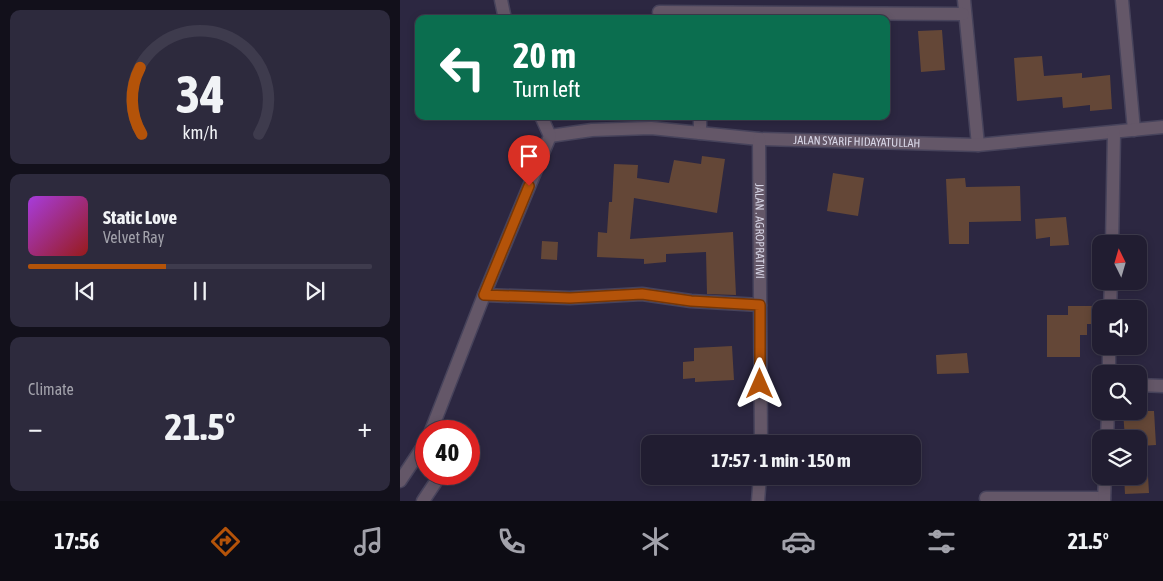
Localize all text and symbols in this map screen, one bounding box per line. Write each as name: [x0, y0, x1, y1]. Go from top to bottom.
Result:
icon: left: [430, 35, 495, 100]
text: 20 m: [513, 35, 576, 75]
text: 34: [176, 64, 224, 124]
text: Turn left: [513, 76, 580, 102]
text: km/h: [182, 122, 218, 143]
street label: JALAN SYARIF HIDAYATULLAH: [793, 133, 921, 150]
pin: [508, 135, 550, 186]
icon: arrive: [515, 142, 543, 170]
street label: JALAN . AGROPRATIWI: [752, 183, 767, 279]
text: Static Love: [103, 206, 177, 228]
text: Velvet Ray: [103, 228, 164, 246]
north arrow: [1092, 235, 1148, 290]
map controls: [1092, 235, 1147, 485]
icon: previous: [71, 277, 99, 305]
icon: pause: [186, 277, 214, 305]
icon: next: [301, 277, 329, 305]
button: sound: [1092, 300, 1147, 355]
position arrow: [733, 357, 785, 409]
button: search: [1092, 365, 1147, 420]
text: Climate: [28, 380, 74, 398]
text: 21.5°: [165, 405, 235, 448]
text: −: [28, 411, 43, 443]
text: +: [357, 411, 372, 443]
speed limit sign: 40: [415, 420, 480, 485]
button: layers: [1092, 430, 1147, 485]
text: 17:57 · 1 min · 150 m: [711, 449, 851, 471]
icon: directions: [208, 524, 243, 559]
icon: music: [351, 524, 386, 559]
icon: phone: [494, 524, 529, 559]
icon: climate: [638, 524, 673, 559]
icon: car: [781, 524, 816, 559]
icon: filters: [924, 524, 959, 559]
text: 17:56: [54, 528, 99, 554]
text: 21.5°: [1068, 528, 1109, 554]

